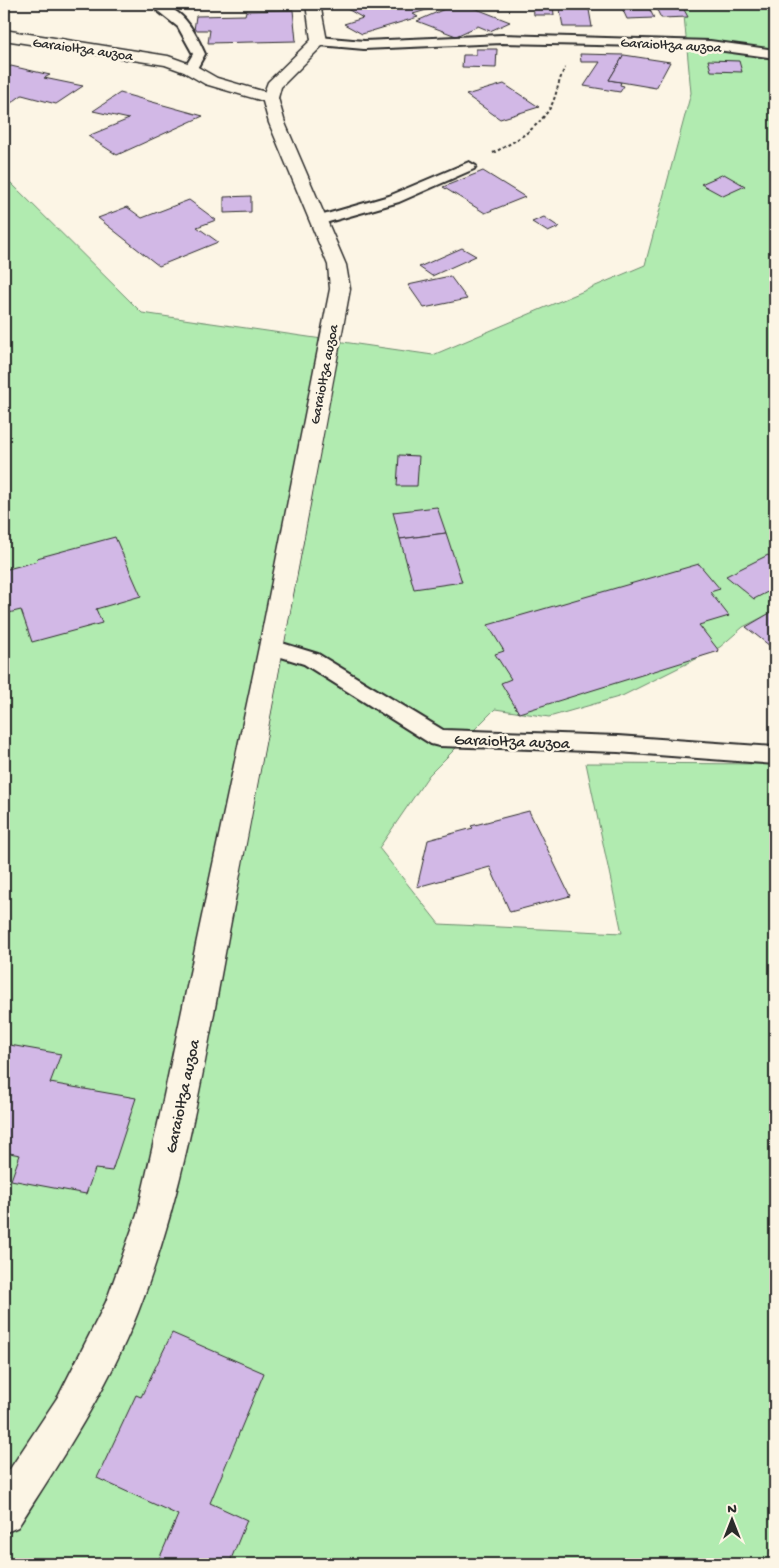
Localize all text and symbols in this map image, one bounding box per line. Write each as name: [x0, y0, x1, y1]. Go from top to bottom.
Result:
street label: Garaioltza auzoa: [31, 35, 135, 66]
street label: Garaioltza auzoa: [620, 35, 723, 58]
street label: Garaioltza auzoa: [307, 322, 344, 426]
street label: Garaioltza auzoa: [454, 732, 571, 755]
street label: Garaioltza auzoa: [163, 1037, 206, 1155]
north arrow: [706, 1496, 756, 1546]
text: N: [727, 1501, 737, 1518]

